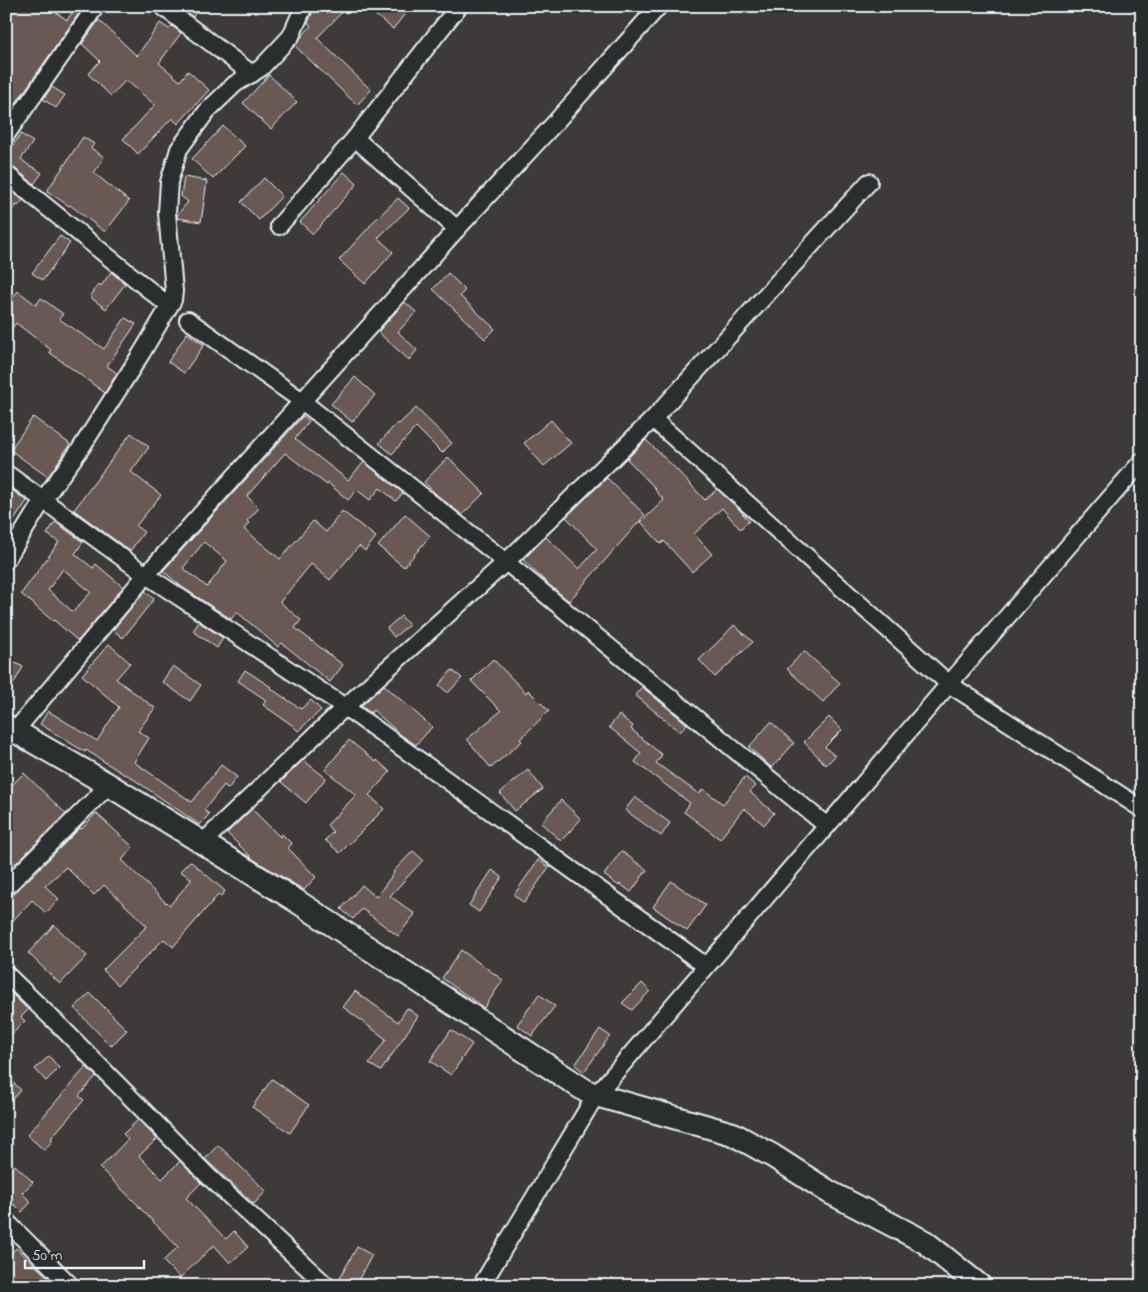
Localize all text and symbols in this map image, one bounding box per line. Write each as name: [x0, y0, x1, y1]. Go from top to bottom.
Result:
scale bar: [25, 1237, 144, 1269]
text: 50 m: [32, 1245, 63, 1267]

